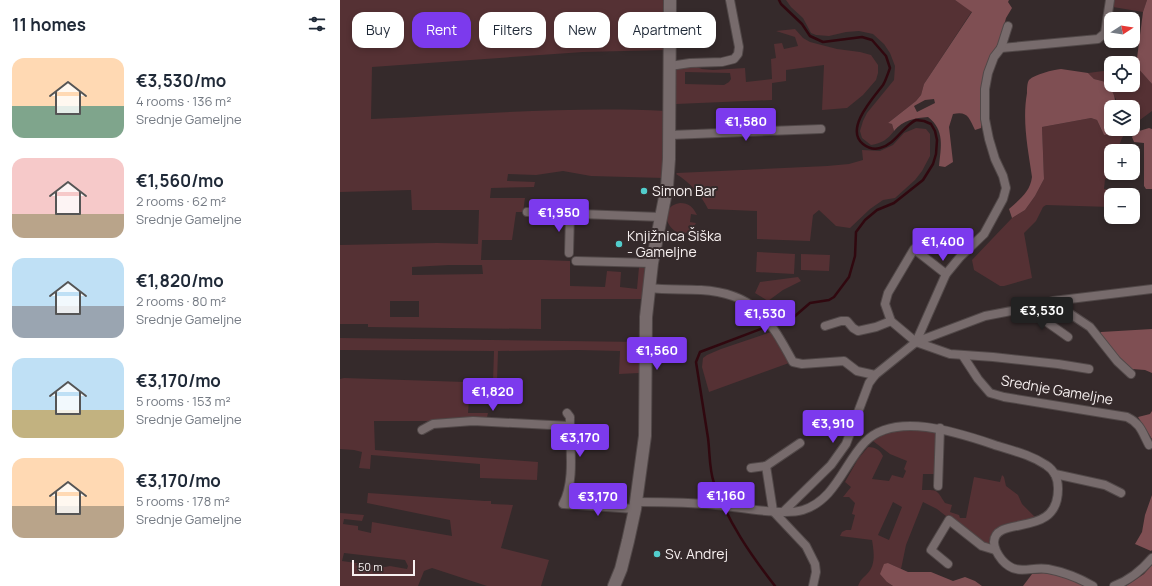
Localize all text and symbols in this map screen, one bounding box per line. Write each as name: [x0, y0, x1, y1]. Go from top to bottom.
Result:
chip: Buy: [352, 12, 404, 48]
chip: Rent: [412, 12, 471, 48]
chip: Filters: [479, 12, 546, 48]
chip: New: [554, 12, 610, 48]
chip: Apartment: [618, 12, 716, 48]
north arrow: [1104, 12, 1140, 48]
map controls: [1104, 12, 1140, 224]
text: 11 homes: [12, 13, 86, 36]
icon: filters: [306, 13, 328, 35]
button: locate: [1104, 56, 1140, 92]
text: €3,530/mo: [136, 69, 226, 92]
icon: home: [44, 74, 92, 122]
text: 4 rooms · 136 m²: [136, 92, 231, 110]
button: layers: [1104, 100, 1140, 136]
pin: €1,580: [713, 108, 779, 142]
text: Srednje Gameljne: [136, 110, 242, 128]
text: €1,580: [725, 112, 767, 130]
button: +: [1104, 144, 1140, 180]
text: €1,560/mo: [136, 169, 224, 192]
icon: home: [44, 174, 92, 222]
place label: Simon Bar: [652, 181, 717, 200]
marker: Simon Bar: [639, 186, 649, 196]
button: −: [1104, 188, 1140, 224]
text: 2 rooms · 62 m²: [136, 192, 226, 210]
pin: €1,950: [526, 199, 592, 233]
text: €1,950: [538, 203, 580, 221]
text: Srednje Gameljne: [136, 210, 242, 228]
place label: Knjižnica Šiška - Gameljne: [627, 226, 722, 261]
pin: €1,400: [910, 228, 976, 262]
text: €1,400: [921, 232, 965, 250]
marker: Knjižnica Šiška - Gameljne: [614, 239, 624, 249]
text: €1,820/mo: [136, 269, 224, 292]
icon: home: [44, 274, 92, 322]
text: 2 rooms · 80 m²: [136, 292, 226, 310]
pin: €3,530: [1009, 297, 1075, 331]
pin: €1,530: [732, 300, 798, 334]
text: €3,530: [1020, 301, 1064, 319]
text: €1,530: [744, 304, 786, 322]
text: Srednje Gameljne: [136, 310, 242, 328]
pin: €1,560: [624, 337, 690, 371]
text: €1,560: [636, 341, 678, 359]
text: €3,170/mo: [136, 369, 221, 392]
street label: Srednje Gameljne: [999, 370, 1115, 409]
icon: home: [44, 374, 92, 422]
pin: €1,820: [460, 378, 526, 412]
text: €1,820: [472, 382, 514, 400]
text: 5 rooms · 153 m²: [136, 392, 231, 410]
text: Srednje Gameljne: [136, 410, 242, 428]
pin: €3,910: [800, 410, 866, 444]
text: €3,910: [812, 414, 854, 432]
pin: €3,170: [547, 424, 613, 458]
text: €3,170: [560, 428, 600, 446]
text: €3,170/mo: [136, 469, 221, 492]
icon: home: [44, 474, 92, 522]
pin: €1,160: [693, 482, 759, 516]
pin: €3,170: [565, 483, 631, 517]
text: €1,160: [707, 486, 745, 504]
text: €3,170: [578, 487, 618, 505]
text: 5 rooms · 178 m²: [136, 492, 230, 510]
text: Srednje Gameljne: [136, 510, 242, 528]
place label: Sv. Andrej: [665, 544, 728, 563]
marker: Sv. Andrej: [652, 549, 662, 559]
scale bar: [352, 558, 415, 577]
text: 50 m: [358, 559, 383, 574]

